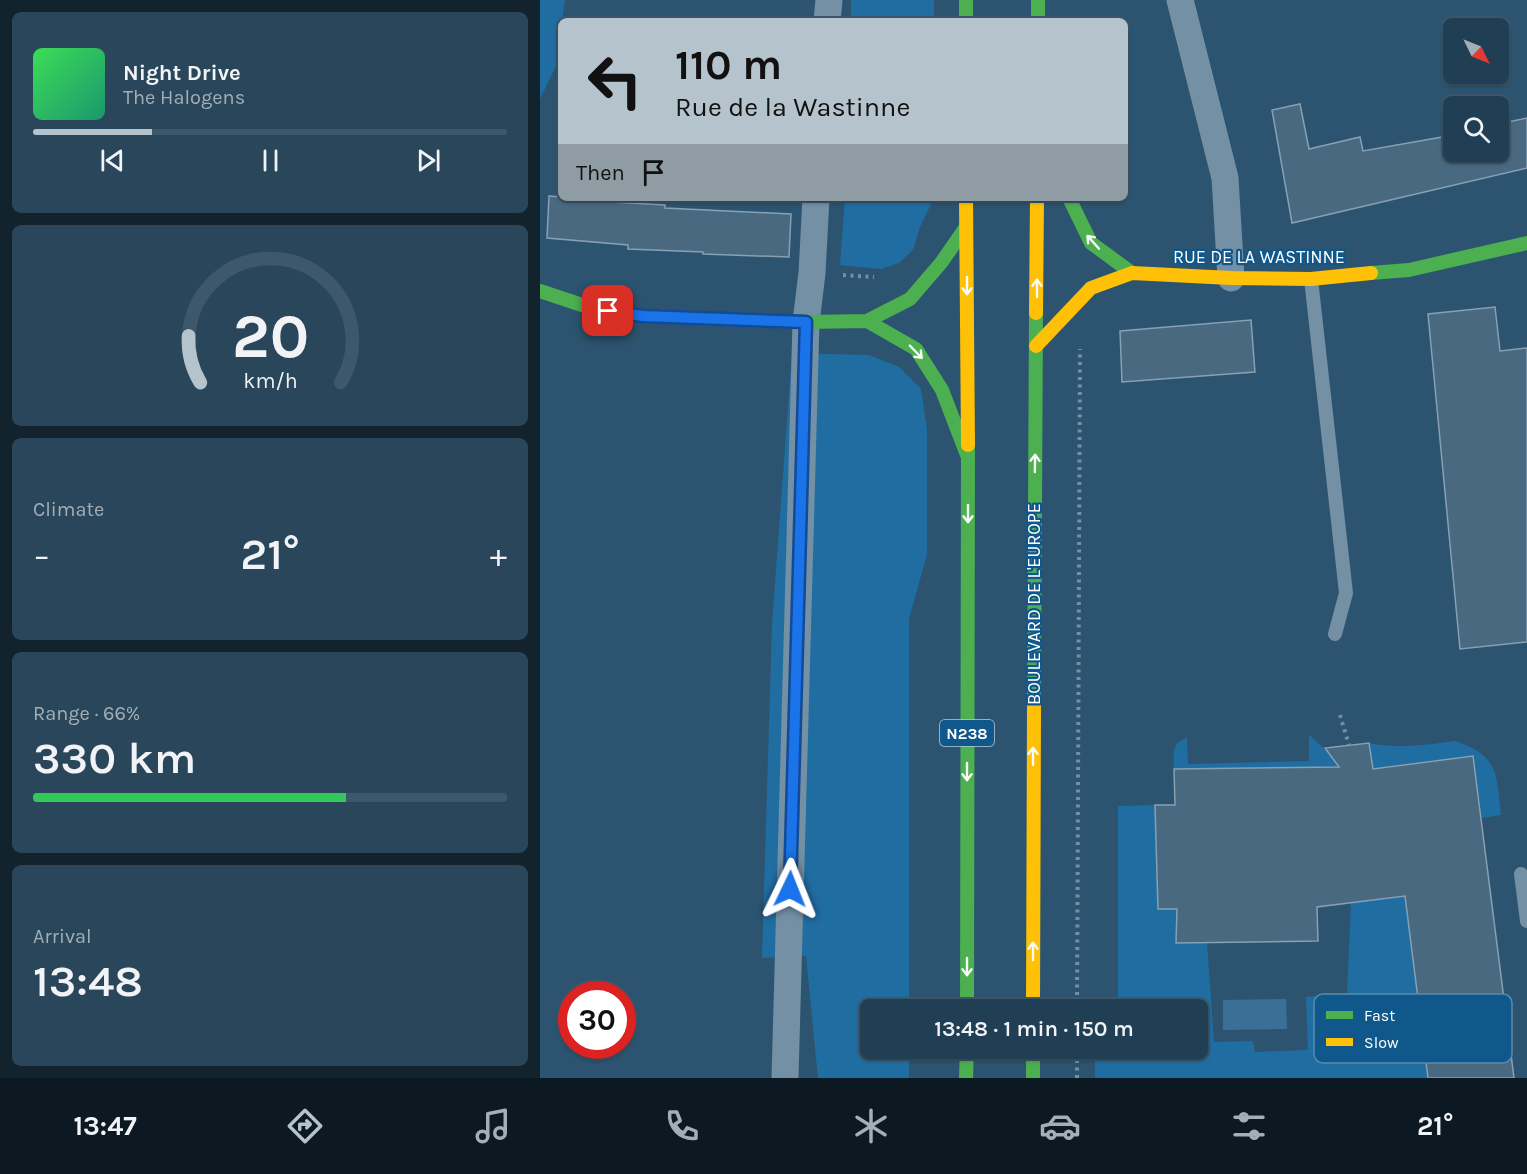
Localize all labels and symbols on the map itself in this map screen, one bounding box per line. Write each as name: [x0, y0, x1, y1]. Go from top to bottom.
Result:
north arrow: [1443, 18, 1509, 84]
one-way arrow: [1086, 235, 1100, 251]
street label: RUE DE LA WASTINNE: [1173, 246, 1345, 268]
one-way arrow: [961, 275, 973, 295]
one-way arrow: [1031, 278, 1043, 298]
pin: [582, 285, 633, 336]
one-way arrow: [908, 345, 923, 359]
one-way arrow: [1029, 453, 1040, 473]
street label: BOULEVARD DE L'EUROPE: [1023, 503, 1045, 705]
one-way arrow: [962, 504, 974, 524]
road number: N238: [940, 720, 994, 746]
one-way arrow: [1027, 747, 1039, 767]
one-way arrow: [961, 762, 973, 782]
position arrow: [758, 857, 822, 921]
one-way arrow: [1027, 942, 1039, 962]
one-way arrow: [961, 957, 973, 977]
speed limit sign: 30: [558, 981, 636, 1059]
legend: [1314, 994, 1512, 1063]
text: Fast: [1364, 1006, 1395, 1025]
text: Slow: [1364, 1033, 1399, 1052]

